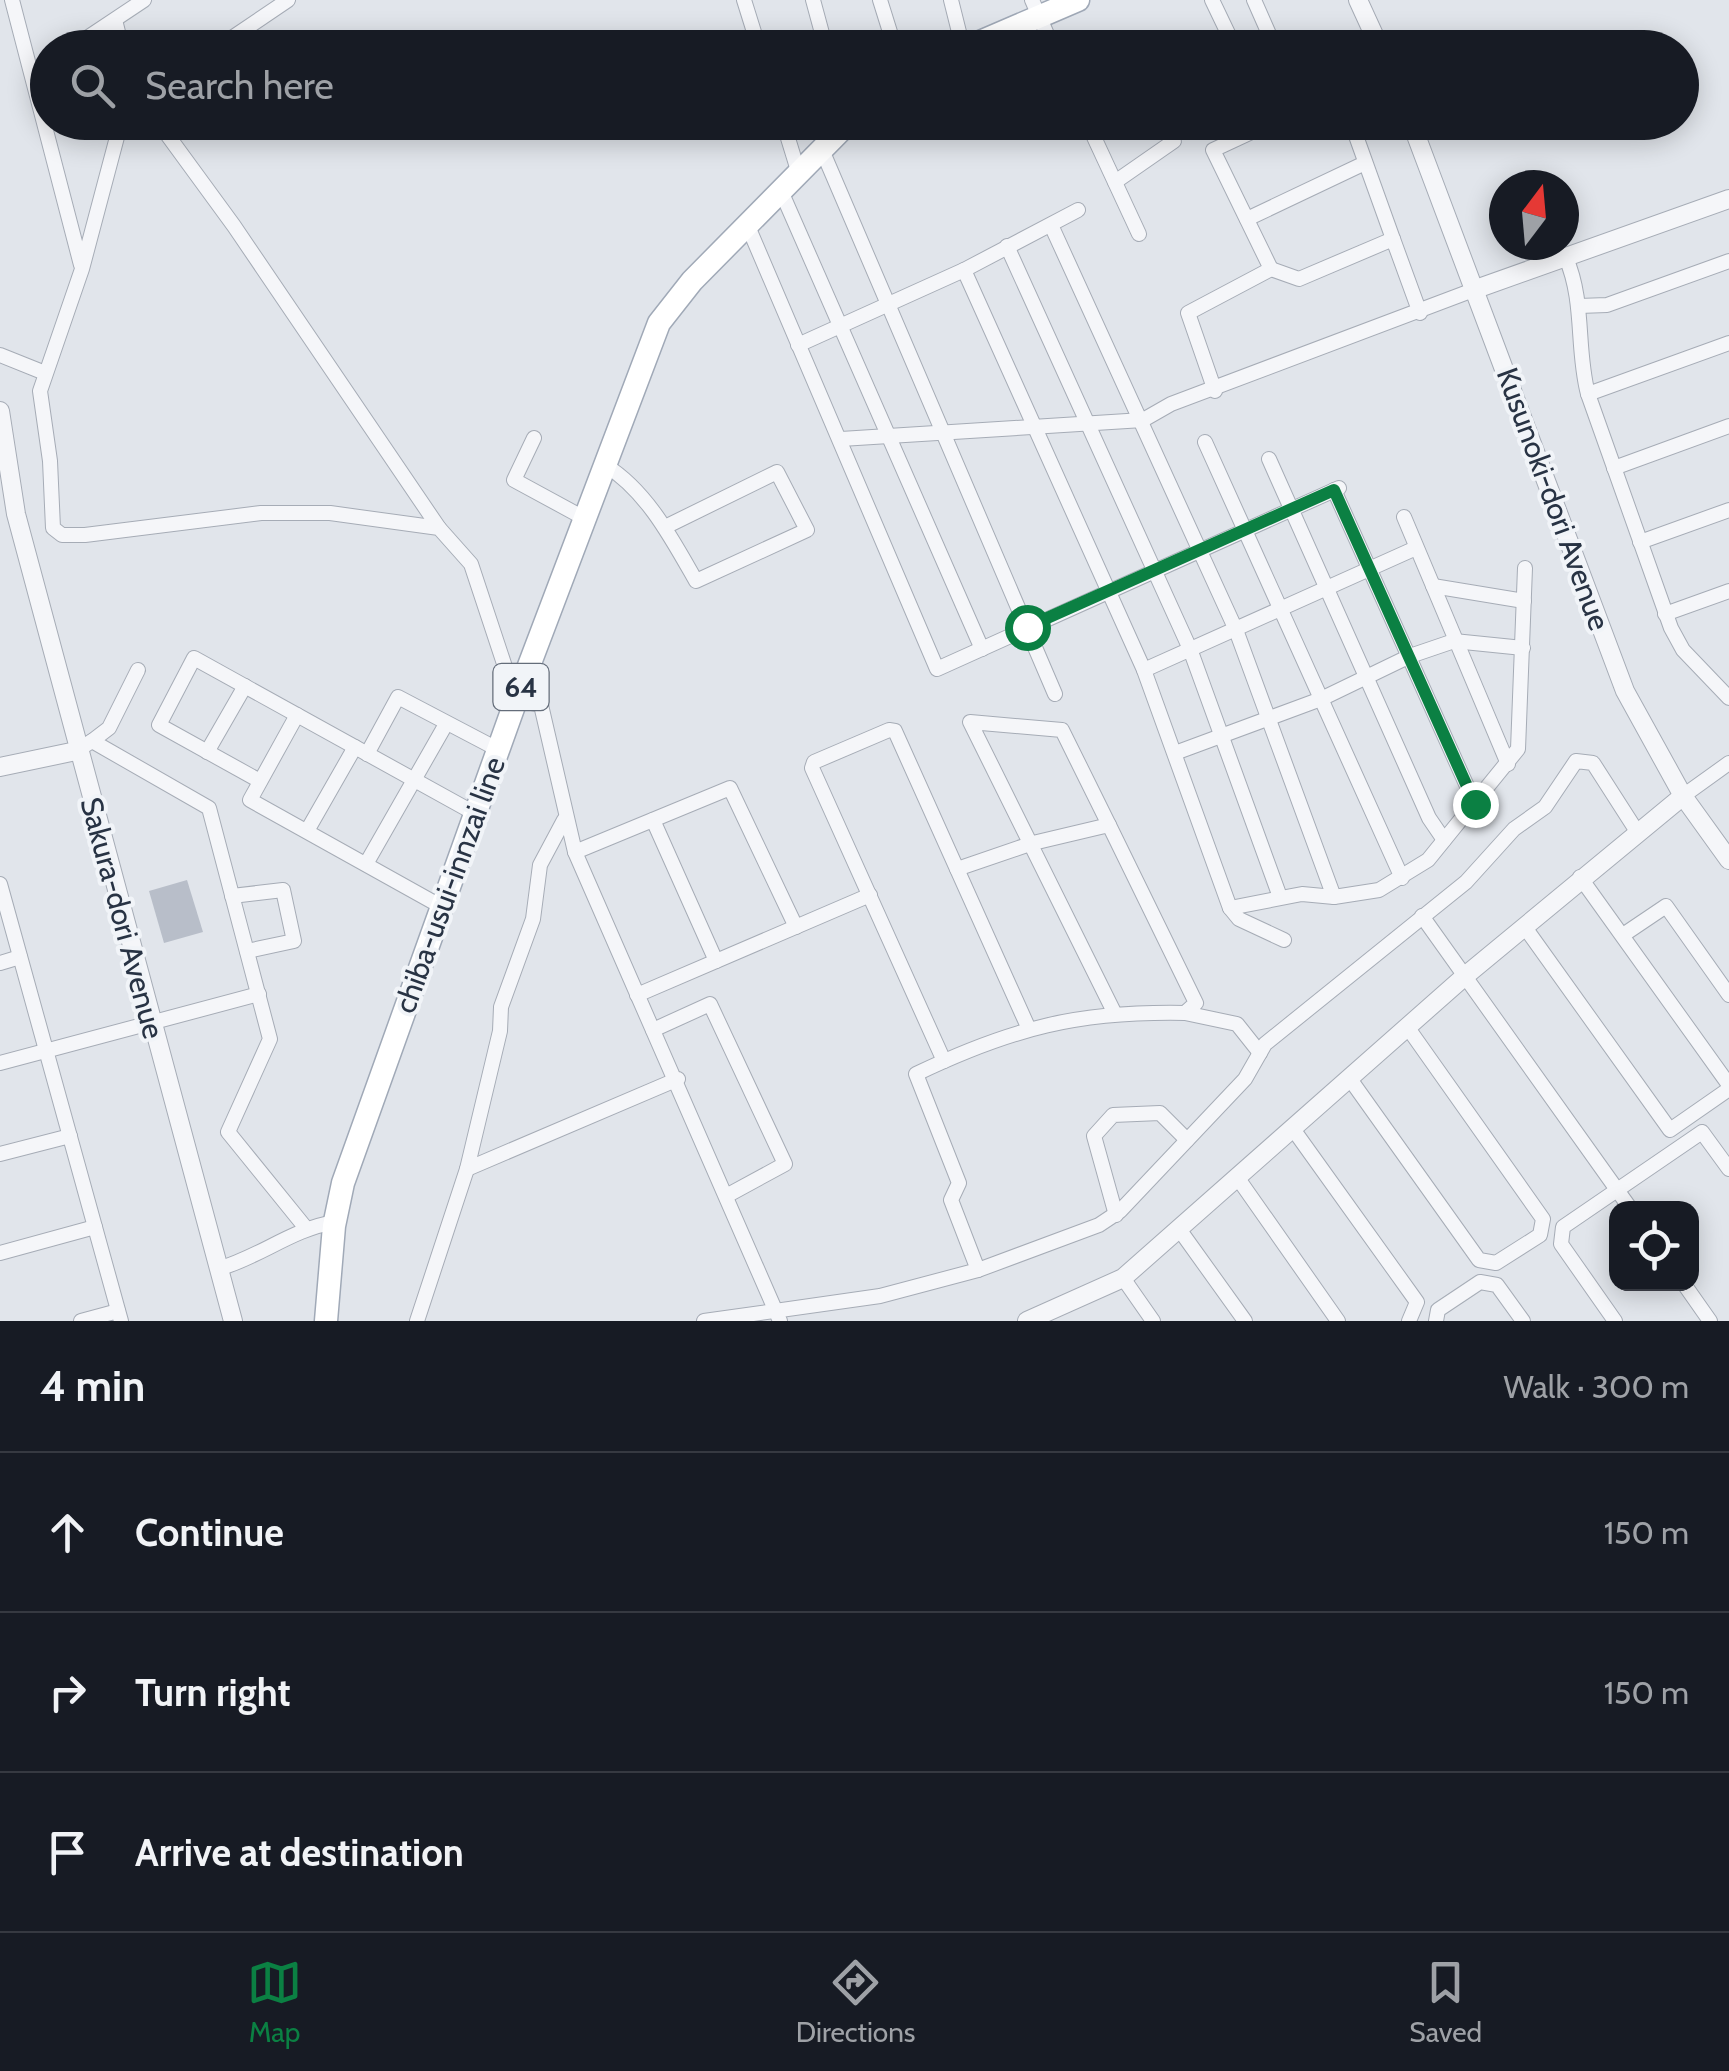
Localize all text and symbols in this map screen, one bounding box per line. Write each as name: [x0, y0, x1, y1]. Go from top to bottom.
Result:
search box: [30, 30, 1699, 140]
icon: search: [65, 58, 120, 113]
text: Search here: [145, 62, 334, 109]
north arrow: [1489, 170, 1579, 260]
street label: Kusunoki-dori Avenue: [1489, 362, 1618, 635]
route start: [1005, 605, 1051, 651]
road number: 64: [494, 664, 548, 710]
street label: chiba-usui-innzai line: [386, 752, 513, 1018]
route end: [1453, 782, 1499, 828]
street label: Sakura-dori Avenue: [72, 793, 172, 1043]
map controls: [1609, 1201, 1699, 1291]
button: locate: [1609, 1201, 1699, 1291]
text: 4 min: [40, 1360, 145, 1412]
text: Walk · 300 m: [1503, 1367, 1689, 1406]
icon: ahead: [40, 1505, 95, 1560]
text: Continue: [135, 1509, 284, 1556]
text: 150 m: [1604, 1513, 1689, 1552]
icon: right: [40, 1665, 95, 1720]
text: Turn right: [135, 1669, 291, 1716]
text: 150 m: [1604, 1673, 1689, 1712]
icon: arrive: [40, 1825, 95, 1880]
text: Arrive at destination: [135, 1829, 464, 1876]
tab: Map: [247, 1955, 302, 2049]
tab: Directions: [796, 1955, 915, 2049]
tab: Saved: [1409, 1955, 1482, 2049]

